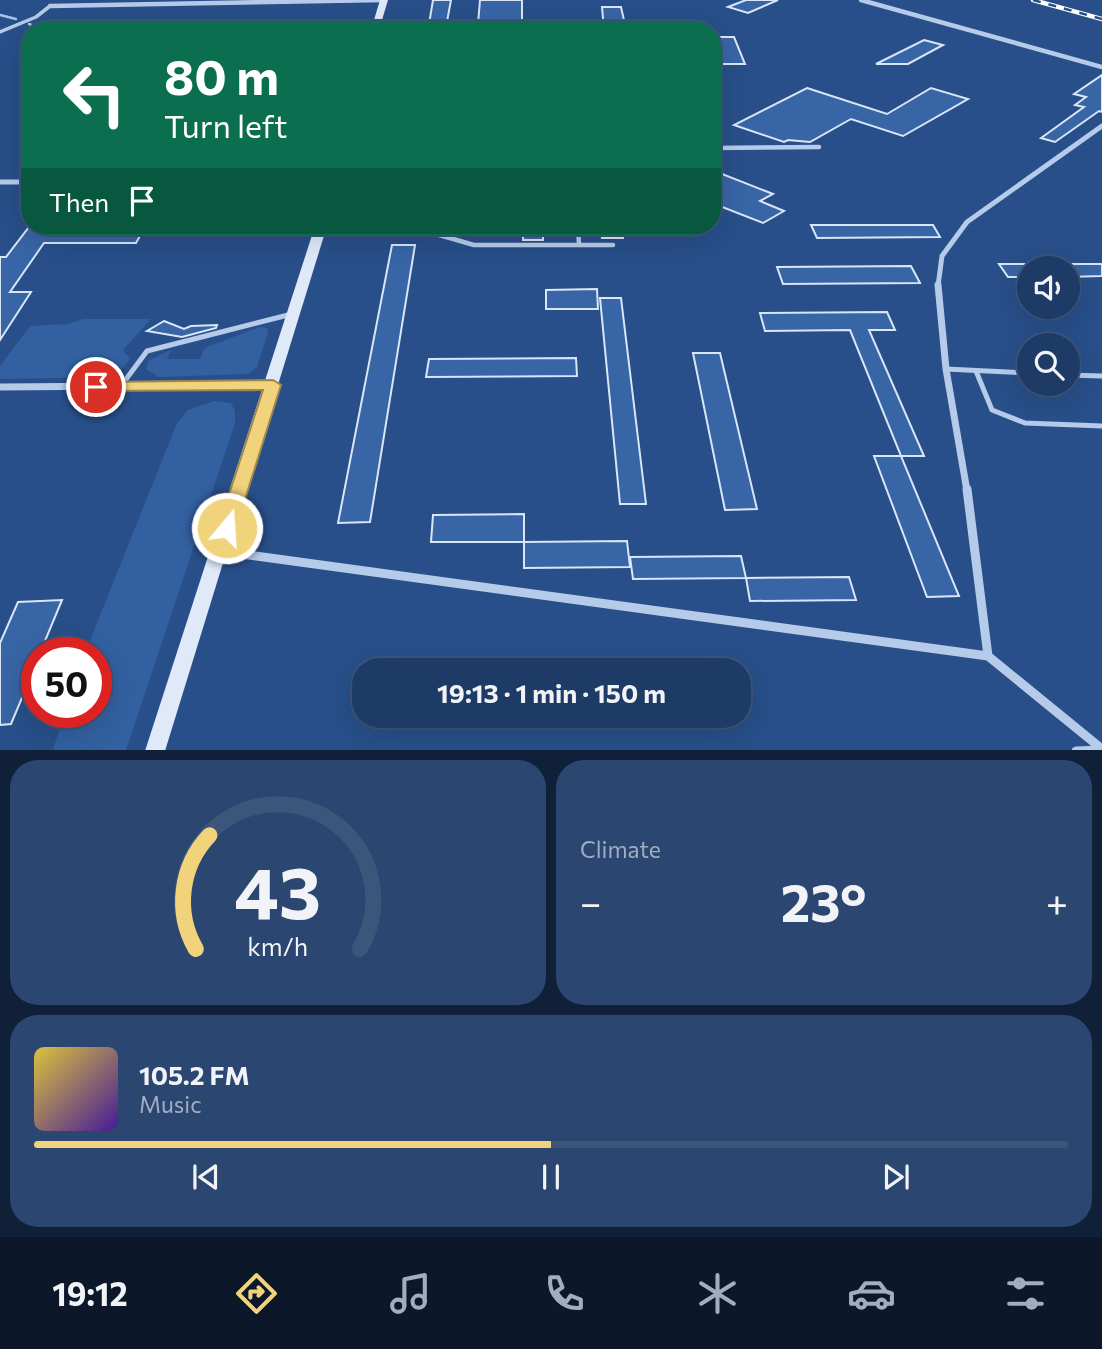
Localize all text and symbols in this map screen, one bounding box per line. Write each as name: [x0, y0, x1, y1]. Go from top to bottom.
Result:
text: 80 m: [164, 45, 279, 105]
icon: left: [49, 49, 140, 140]
text: Turn left: [164, 105, 288, 145]
icon: arrive: [123, 182, 161, 220]
text: Then: [49, 186, 109, 217]
map controls: [1017, 256, 1080, 396]
button: sound: [1017, 256, 1080, 319]
button: search: [1017, 333, 1080, 396]
pin: [66, 357, 126, 417]
icon: arrive: [77, 368, 115, 406]
position arrow: [190, 491, 264, 565]
speed limit sign: 50: [21, 637, 112, 728]
text: 19:13 · 1 min · 150 m: [437, 677, 666, 708]
text: Climate: [580, 835, 661, 863]
text: 43: [234, 845, 322, 934]
text: 23°: [781, 869, 867, 933]
text: −: [580, 878, 602, 925]
text: +: [1046, 878, 1068, 925]
text: km/h: [248, 930, 308, 960]
text: 105.2 FM: [139, 1059, 250, 1090]
text: Music: [139, 1090, 202, 1118]
icon: previous: [187, 1158, 225, 1196]
icon: pause: [532, 1158, 570, 1196]
icon: next: [877, 1158, 915, 1196]
icon: directions: [232, 1269, 281, 1318]
icon: music: [386, 1269, 435, 1318]
icon: phone: [540, 1269, 589, 1318]
icon: climate: [693, 1269, 742, 1318]
icon: car: [847, 1269, 896, 1318]
icon: filters: [1001, 1269, 1050, 1318]
text: 19:12: [52, 1273, 128, 1313]

